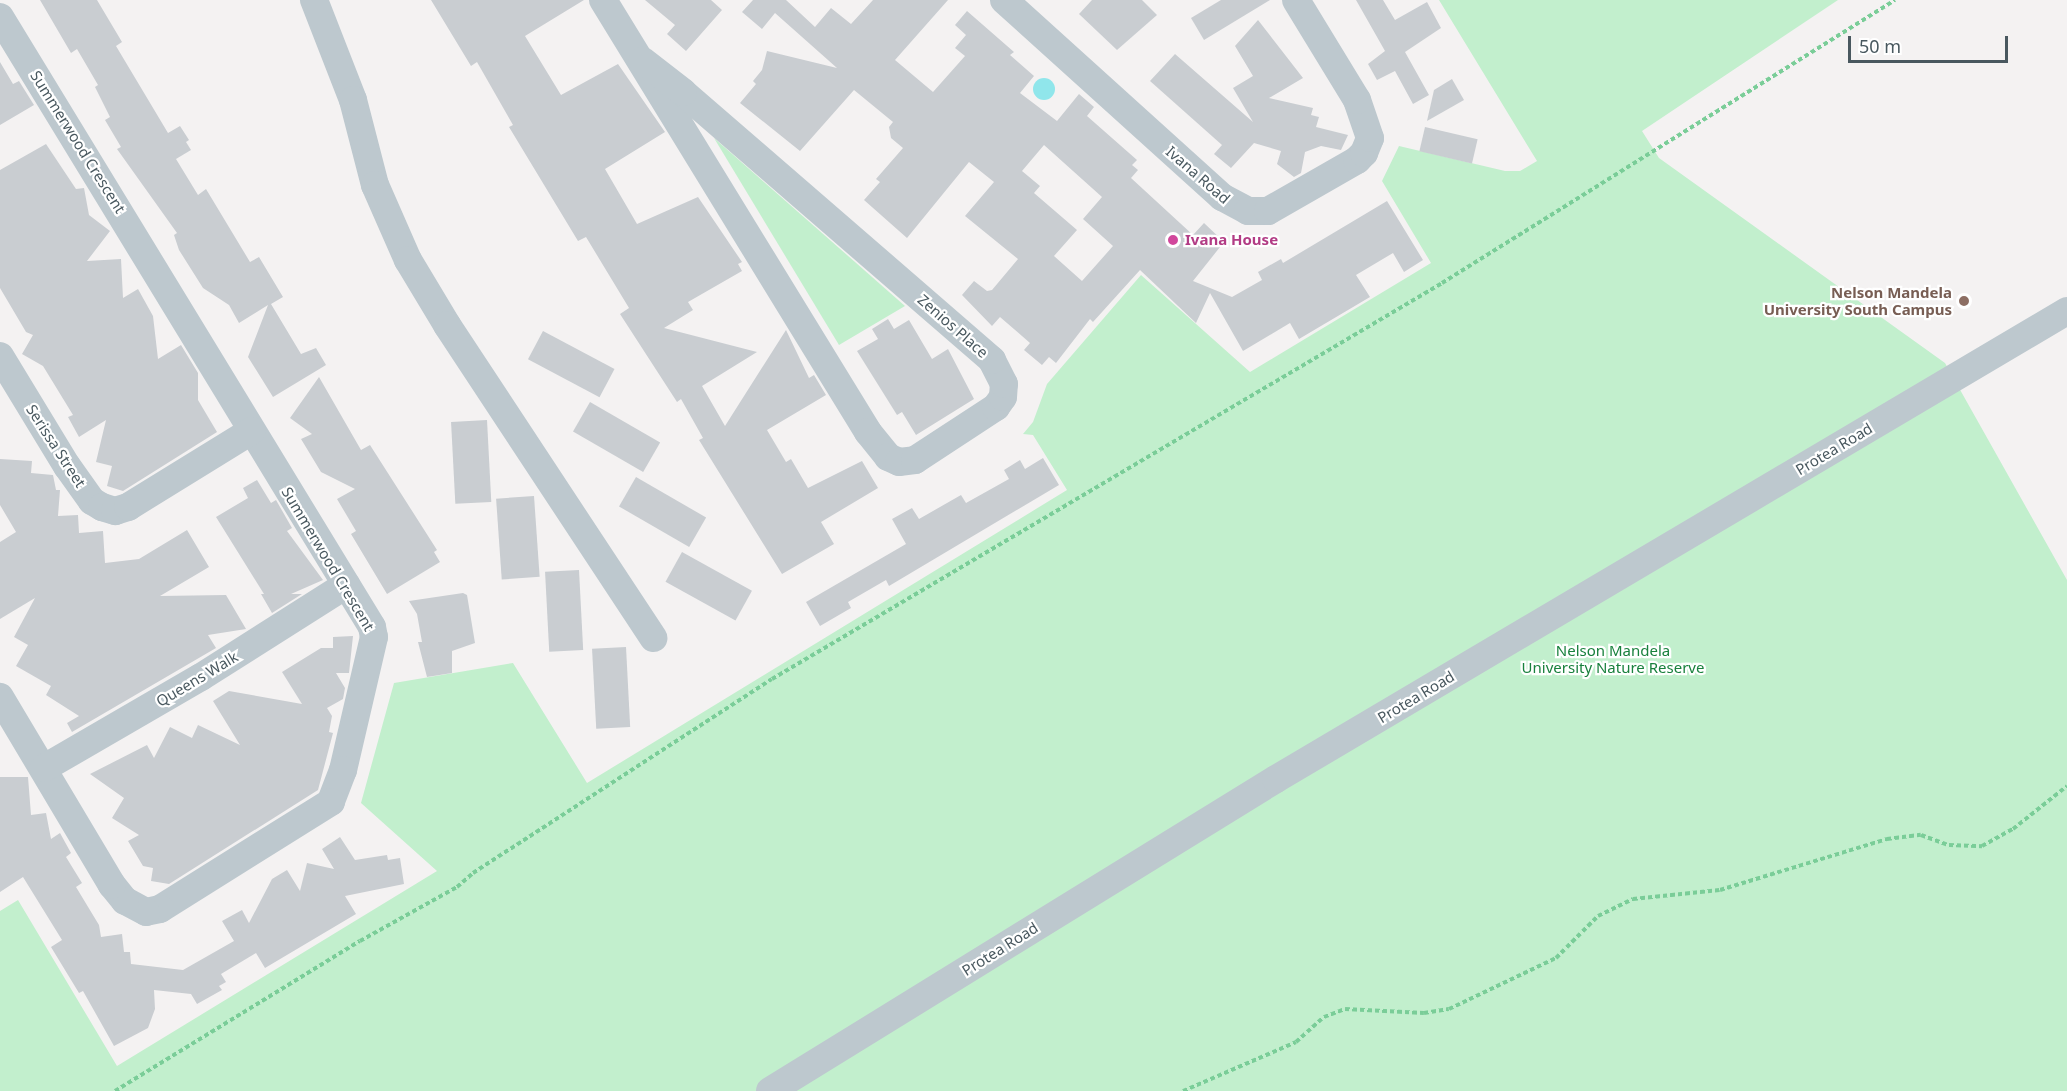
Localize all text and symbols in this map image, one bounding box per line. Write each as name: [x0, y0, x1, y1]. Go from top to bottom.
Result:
scale bar: [1851, 24, 2012, 62]
text: 50 m: [1859, 34, 1901, 58]
street label: Summerwood Crescent: [27, 67, 129, 217]
street label: Ivana Road: [1162, 142, 1234, 208]
place label: Ivana House: [1185, 231, 1278, 249]
marker: Ivana House: [1166, 233, 1180, 247]
place label: Nelson Mandela University South Campus: [1764, 283, 1952, 318]
street label: Zenios Place: [914, 291, 992, 361]
marker: Nelson Mandela University South Campus: [1957, 294, 1971, 308]
street label: Serissa Street: [22, 401, 90, 491]
street label: Protea Road: [1792, 419, 1876, 479]
street label: Summerwood Crescent: [278, 484, 378, 634]
park label: Nelson Mandela University Nature Reserve: [1522, 641, 1704, 676]
street label: Queens Walk: [153, 648, 241, 710]
street label: Protea Road: [1374, 667, 1458, 727]
street label: Protea Road: [959, 919, 1041, 979]

